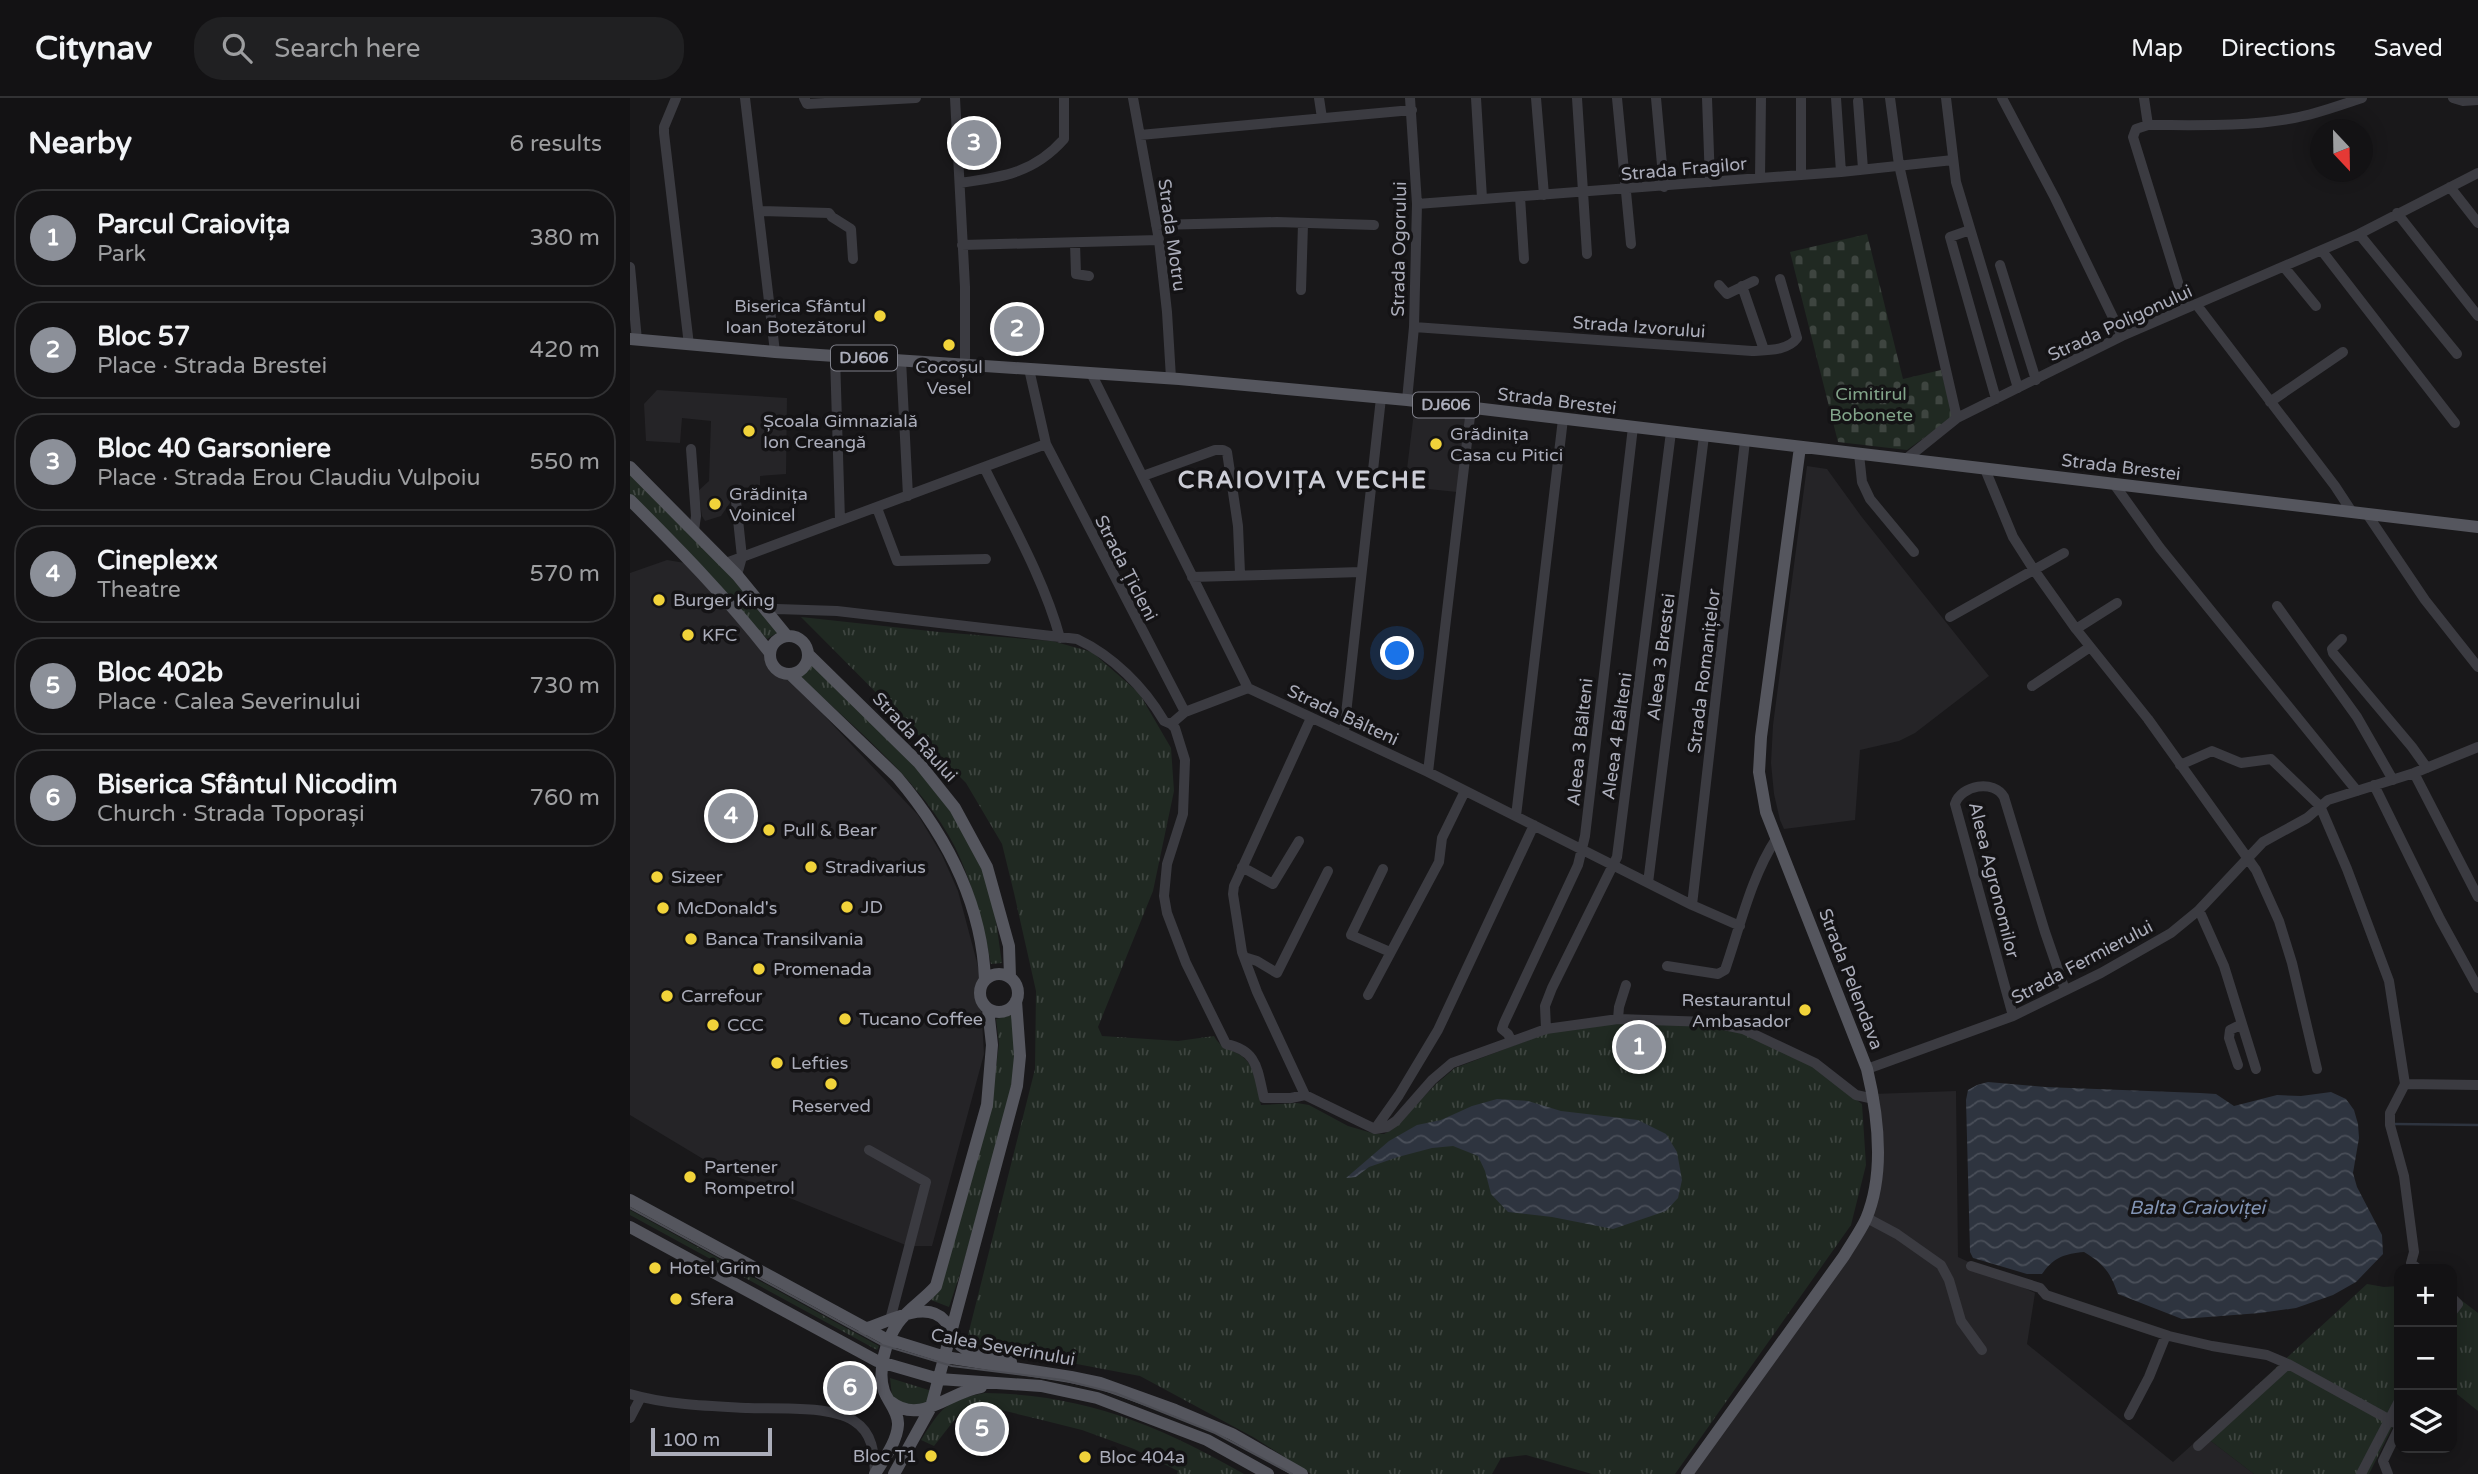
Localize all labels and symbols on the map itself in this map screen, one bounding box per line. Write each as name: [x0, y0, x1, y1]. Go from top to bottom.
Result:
pin: 3: [951, 117, 997, 169]
north arrow: [2310, 119, 2373, 182]
street label: Strada Fragilor: [1620, 153, 1748, 185]
street label: Strada Motru: [1153, 177, 1191, 293]
street label: Strada Ogorului: [1387, 181, 1411, 317]
street label: Strada Poligonului: [2044, 280, 2196, 366]
place label: Biserica Sfântul Ioan Botezătorul: [725, 295, 866, 338]
pin: 2: [994, 303, 1040, 355]
marker: Biserica Sfântul Ioan Botezătorul: [872, 308, 888, 324]
street label: Strada Izvorului: [1572, 311, 1706, 343]
marker: Cocoșul Vesel: [941, 337, 957, 353]
road number: DJ606: [831, 346, 897, 370]
place label: Cocoșul Vesel: [915, 356, 983, 399]
street label: Strada Brestei: [1496, 383, 1618, 419]
park label: Cimitirul Bobonete: [1829, 383, 1913, 426]
road number: DJ606: [1413, 392, 1479, 418]
place label: Școala Gimnazială Ion Creangă: [763, 410, 918, 453]
marker: Școala Gimnazială Ion Creangă: [741, 423, 757, 439]
place label: Grădinița Casa cu Pitici: [1450, 423, 1563, 466]
marker: Grădinița Casa cu Pitici: [1428, 436, 1444, 452]
street label: Strada Brestei: [2060, 449, 2182, 485]
district label: CRAIOVIȚA VECHE: [1178, 466, 1428, 495]
place label: Grădinița Voinicel: [729, 483, 808, 526]
marker: Grădinița Voinicel: [707, 496, 723, 512]
street label: Strada Țicleni: [1090, 511, 1162, 625]
street label: Strada Romanițelor: [1683, 587, 1725, 755]
place label: Burger King: [673, 589, 775, 611]
marker: Burger King: [651, 592, 667, 608]
street label: Aleea 3 Brestei: [1642, 592, 1680, 722]
place label: KFC: [702, 624, 737, 646]
marker: KFC: [680, 627, 696, 643]
your location: [1380, 636, 1414, 670]
street label: Aleea 4 Bâlteni: [1597, 671, 1637, 801]
street label: Aleea 3 Bâlteni: [1562, 677, 1598, 807]
street label: Strada Bâlteni: [1284, 680, 1402, 750]
street label: Strada Râului: [868, 688, 962, 786]
pin: 4: [708, 790, 754, 842]
street label: Aleea Agronomilor: [1964, 800, 2024, 961]
place label: Pull & Bear: [783, 819, 877, 841]
marker: Pull & Bear: [761, 822, 777, 838]
place label: Stradivarius: [825, 856, 926, 878]
marker: Stradivarius: [803, 859, 819, 875]
place label: Sizeer: [671, 866, 723, 888]
marker: Sizeer: [649, 869, 665, 885]
place label: JD: [861, 896, 883, 918]
place label: McDonald's: [677, 897, 777, 919]
marker: JD: [839, 899, 855, 915]
marker: McDonald's: [655, 900, 671, 916]
street label: Strada Pelendava: [1814, 905, 1888, 1053]
street label: Strada Fermierului: [2008, 915, 2156, 1009]
place label: Banca Transilvania: [705, 928, 864, 950]
marker: Banca Transilvania: [683, 931, 699, 947]
place label: Promenada: [773, 958, 872, 980]
marker: Promenada: [751, 961, 767, 977]
place label: Carrefour: [681, 985, 763, 1007]
marker: Carrefour: [659, 988, 675, 1004]
place label: Restaurantul Ambasador: [1681, 989, 1791, 1032]
marker: Restaurantul Ambasador: [1797, 1002, 1813, 1018]
place label: Tucano Coffee: [859, 1008, 983, 1030]
marker: Tucano Coffee: [837, 1011, 853, 1027]
place label: CCC: [727, 1014, 764, 1036]
marker: CCC: [705, 1017, 721, 1033]
pin: 1: [1616, 1021, 1662, 1073]
place label: Lefties: [791, 1052, 848, 1074]
marker: Lefties: [769, 1055, 785, 1071]
marker: Reserved: [823, 1076, 839, 1092]
place label: Reserved: [791, 1095, 871, 1117]
place label: Partener Rompetrol: [704, 1156, 795, 1199]
marker: Partener Rompetrol: [682, 1169, 698, 1185]
water label: Balta Craioviței: [2129, 1197, 2267, 1219]
place label: Hotel Grim: [669, 1257, 761, 1279]
marker: Hotel Grim: [647, 1260, 663, 1276]
place label: Sfera: [690, 1288, 734, 1310]
marker: Sfera: [668, 1291, 684, 1307]
street label: Calea Severinului: [929, 1323, 1077, 1371]
pin: 6: [827, 1362, 873, 1414]
pin: 5: [959, 1403, 1005, 1455]
scale bar: [651, 1425, 772, 1457]
place label: Bloc T1: [853, 1445, 917, 1467]
place label: Bloc 404a: [1099, 1446, 1185, 1468]
marker: Bloc T1: [923, 1448, 939, 1464]
marker: Bloc 404a: [1077, 1449, 1093, 1465]

